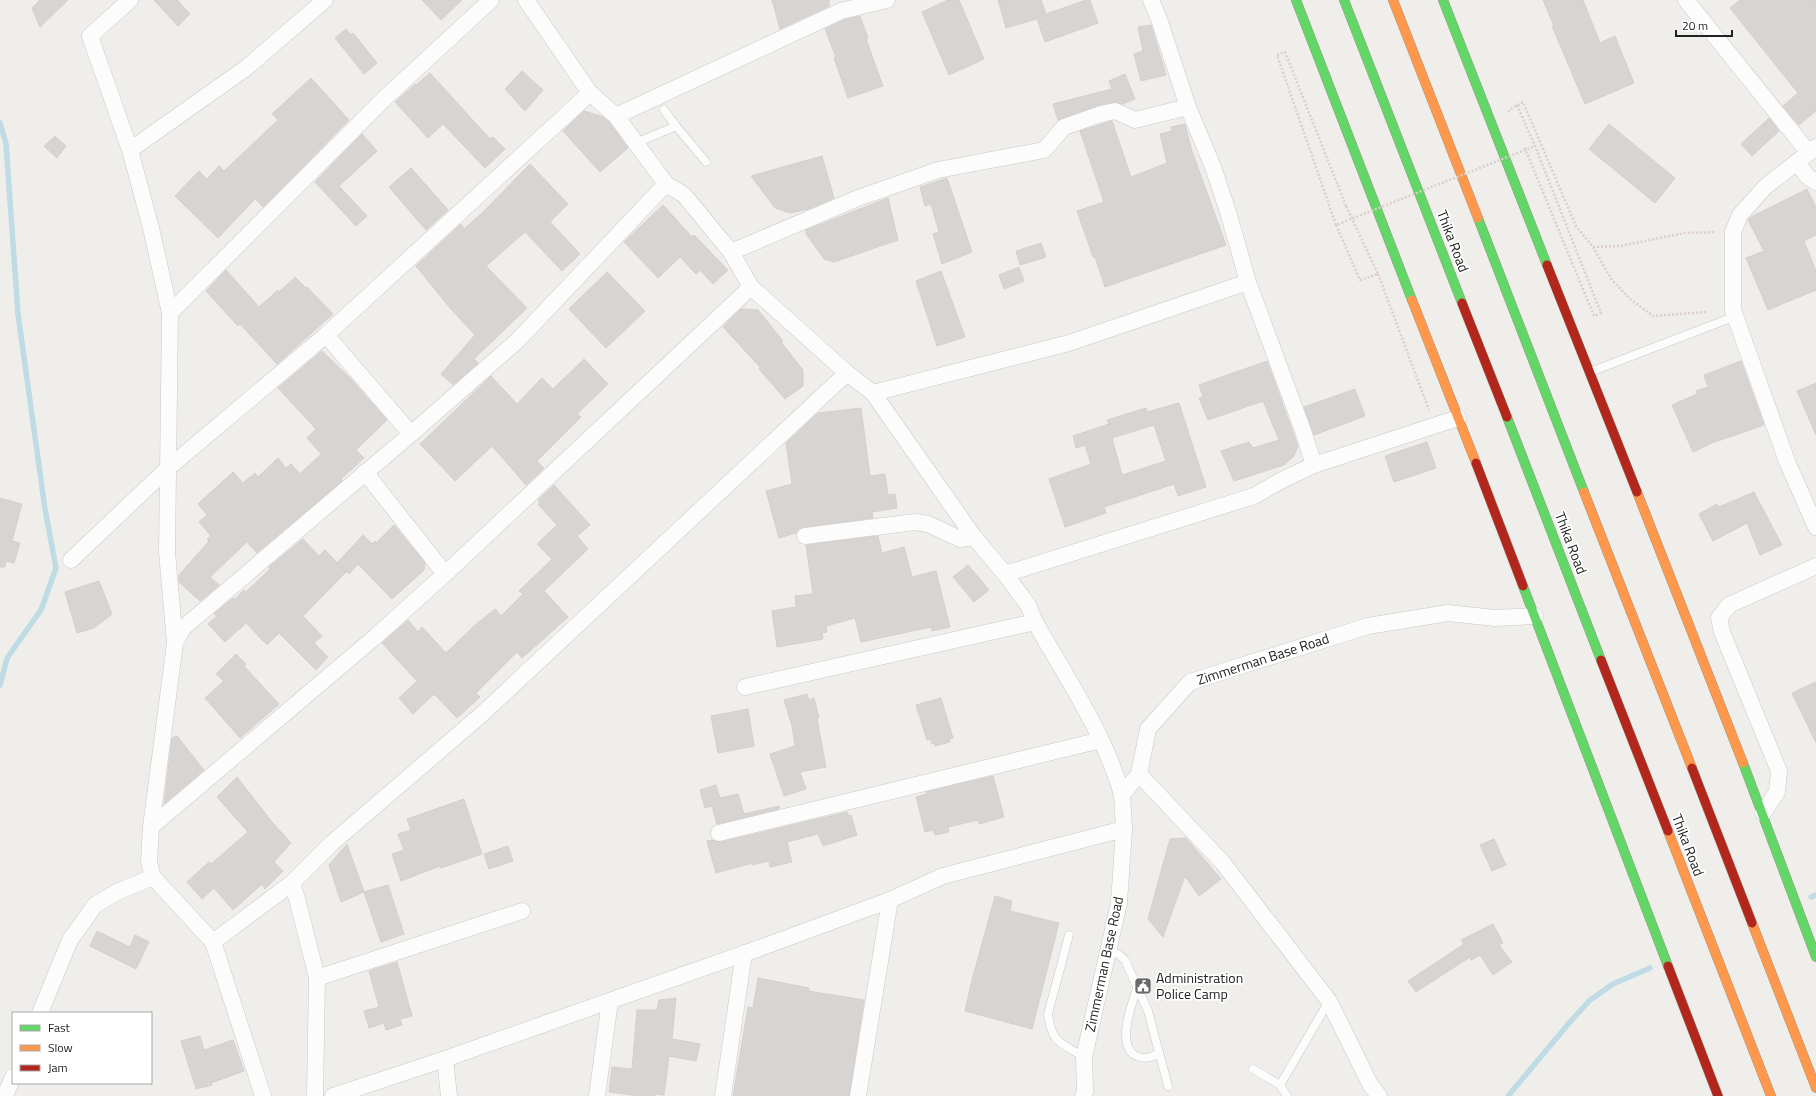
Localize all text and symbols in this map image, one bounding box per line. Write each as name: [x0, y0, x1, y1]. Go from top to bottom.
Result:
scale bar: [1676, 12, 1732, 38]
text: 20 m: [1682, 16, 1708, 35]
street label: Thika Road: [1432, 207, 1475, 275]
street label: Thika Road: [1550, 509, 1593, 577]
street label: Zimmerman Base Road: [1194, 627, 1332, 690]
street label: Thika Road: [1667, 811, 1710, 879]
street label: Zimmerman Base Road: [1079, 894, 1128, 1033]
place label: Administration Police Camp: [1156, 967, 1243, 1004]
public building icon: Administration Police Camp: [1133, 976, 1153, 996]
legend: [12, 1012, 152, 1084]
text: Fast: [48, 1018, 71, 1037]
text: Slow: [48, 1038, 73, 1057]
text: Jam: [48, 1058, 68, 1077]

